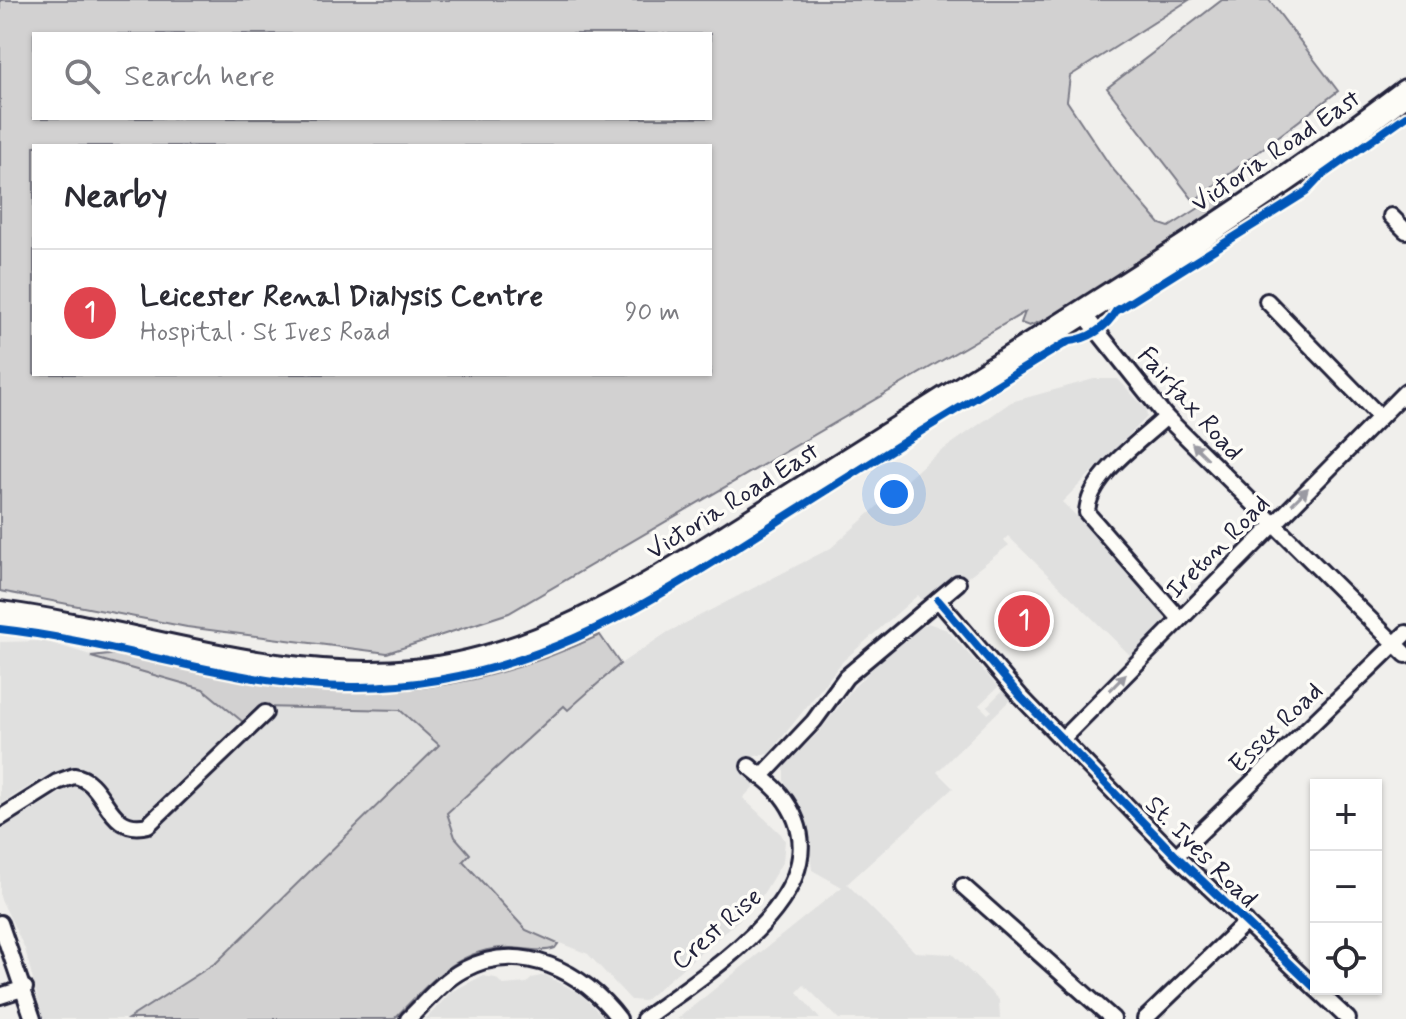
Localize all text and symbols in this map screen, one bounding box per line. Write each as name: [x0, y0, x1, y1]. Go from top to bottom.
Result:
search box: [32, 32, 712, 120]
icon: search: [60, 54, 104, 98]
text: Search here: [124, 57, 275, 96]
street label: Victoria Road East: [1185, 82, 1367, 221]
text: Nearby: [64, 174, 168, 219]
text: Leicester Renal Dialysis Centre: [140, 277, 543, 316]
text: 1: [84, 296, 96, 330]
text: 90 m: [625, 296, 680, 330]
text: Hospital · St Ives Road: [140, 316, 390, 350]
street label: Fairfax Road: [1129, 340, 1250, 469]
street label: Victoria Road East: [640, 435, 826, 568]
one-way arrow: [1191, 442, 1209, 461]
your location: [874, 474, 914, 514]
one-way arrow: [1290, 487, 1309, 506]
street label: Ireton Road: [1159, 488, 1278, 607]
pin: 1: [998, 591, 1050, 651]
one-way arrow: [1108, 673, 1126, 692]
street label: Essex Road: [1222, 675, 1331, 782]
map controls: [1310, 779, 1382, 995]
button: +: [1310, 779, 1382, 851]
street label: St. Ives Road: [1137, 789, 1264, 916]
button: −: [1310, 851, 1382, 923]
street label: Crest Rise: [665, 881, 770, 978]
button: locate: [1310, 923, 1382, 995]

